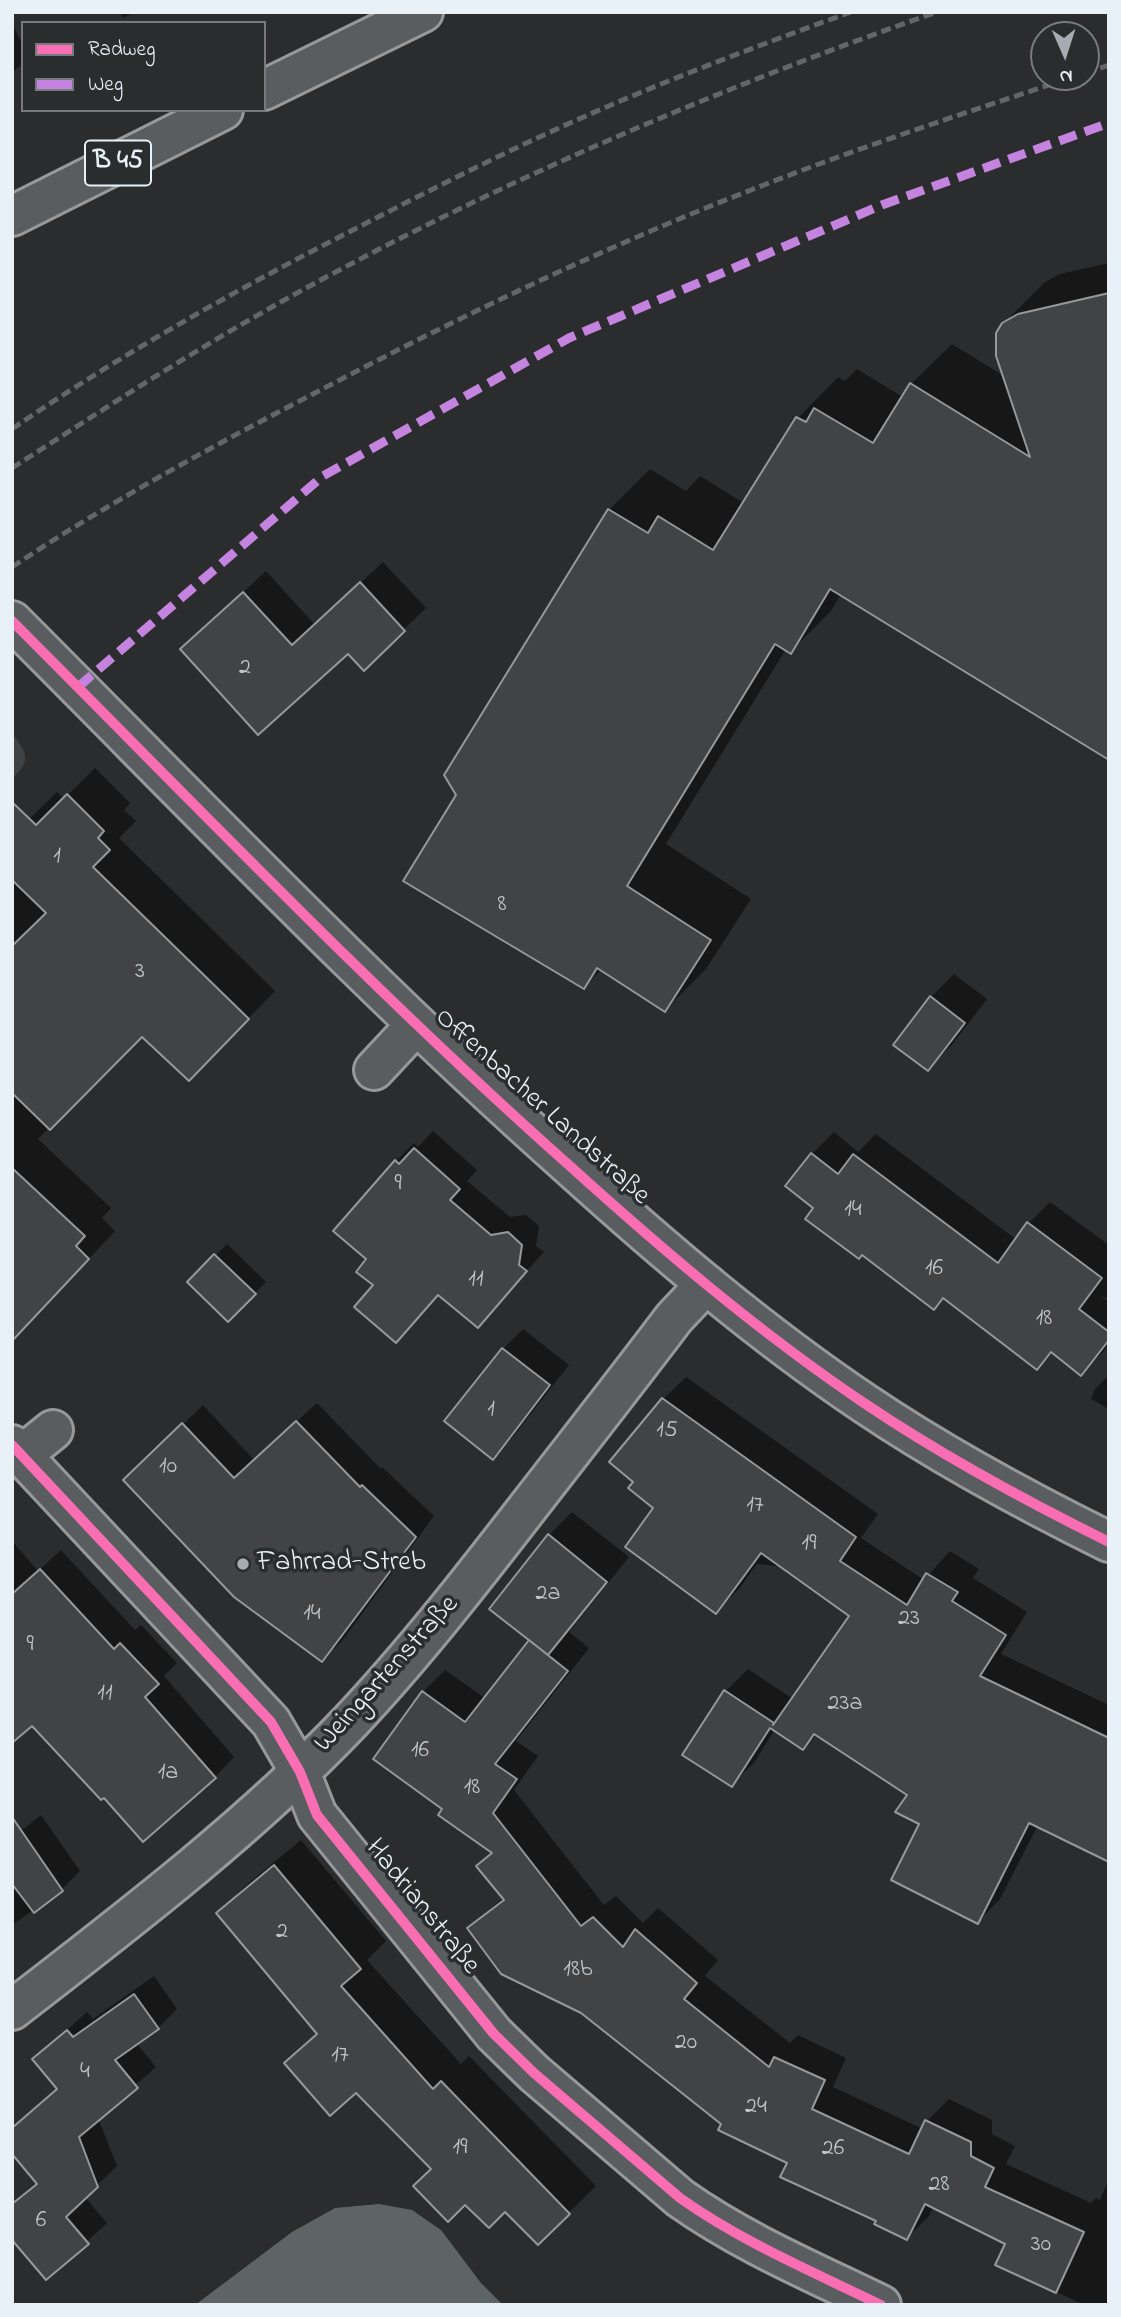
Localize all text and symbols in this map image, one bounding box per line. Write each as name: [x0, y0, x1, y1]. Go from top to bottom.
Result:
legend: [21, 21, 266, 112]
north arrow: [1030, 21, 1100, 91]
text: Radweg: [88, 35, 155, 65]
text: N: [1059, 62, 1073, 89]
text: Weg: [88, 70, 123, 100]
road number: B 45: [85, 140, 151, 186]
house number: 2: [239, 655, 251, 683]
house number: 1: [53, 844, 61, 872]
house number: 8: [498, 892, 506, 920]
house number: 3: [135, 959, 145, 987]
street label: Offenbacher Landstraße: [426, 1002, 656, 1214]
house number: 9: [394, 1171, 402, 1199]
house number: 14: [844, 1197, 862, 1225]
house number: 16: [925, 1256, 943, 1284]
house number: 11: [468, 1267, 484, 1295]
house number: 18: [1036, 1306, 1052, 1334]
house number: 1: [487, 1397, 495, 1425]
house number: 15: [656, 1418, 678, 1446]
house number: 10: [159, 1454, 177, 1482]
house number: 17: [746, 1493, 764, 1521]
house number: 19: [802, 1531, 816, 1559]
place label: Fahrrad-Streb: [257, 1547, 426, 1581]
marker: Fahrrad-Streb: [235, 1556, 251, 1572]
house number: 2a: [536, 1581, 560, 1609]
street label: Weingartenstraße: [309, 1589, 467, 1761]
house number: 14: [303, 1601, 321, 1629]
house number: 23: [898, 1606, 920, 1634]
house number: 9: [26, 1632, 34, 1660]
house number: 11: [97, 1681, 113, 1709]
house number: 23a: [828, 1691, 862, 1719]
house number: 16: [411, 1738, 429, 1766]
house number: 1a: [158, 1760, 178, 1788]
house number: 18: [464, 1775, 480, 1803]
street label: Hadrianstraße: [356, 1834, 486, 1982]
house number: 2: [276, 1919, 288, 1947]
house number: 18b: [563, 1957, 593, 1985]
house number: 20: [675, 2030, 697, 2058]
house number: 17: [331, 2043, 349, 2071]
house number: 4: [80, 2059, 90, 2087]
house number: 24: [745, 2094, 767, 2122]
house number: 19: [453, 2135, 467, 2163]
house number: 26: [822, 2136, 844, 2164]
house number: 28: [929, 2172, 949, 2200]
house number: 6: [36, 2208, 46, 2236]
house number: 30: [1031, 2232, 1051, 2260]

